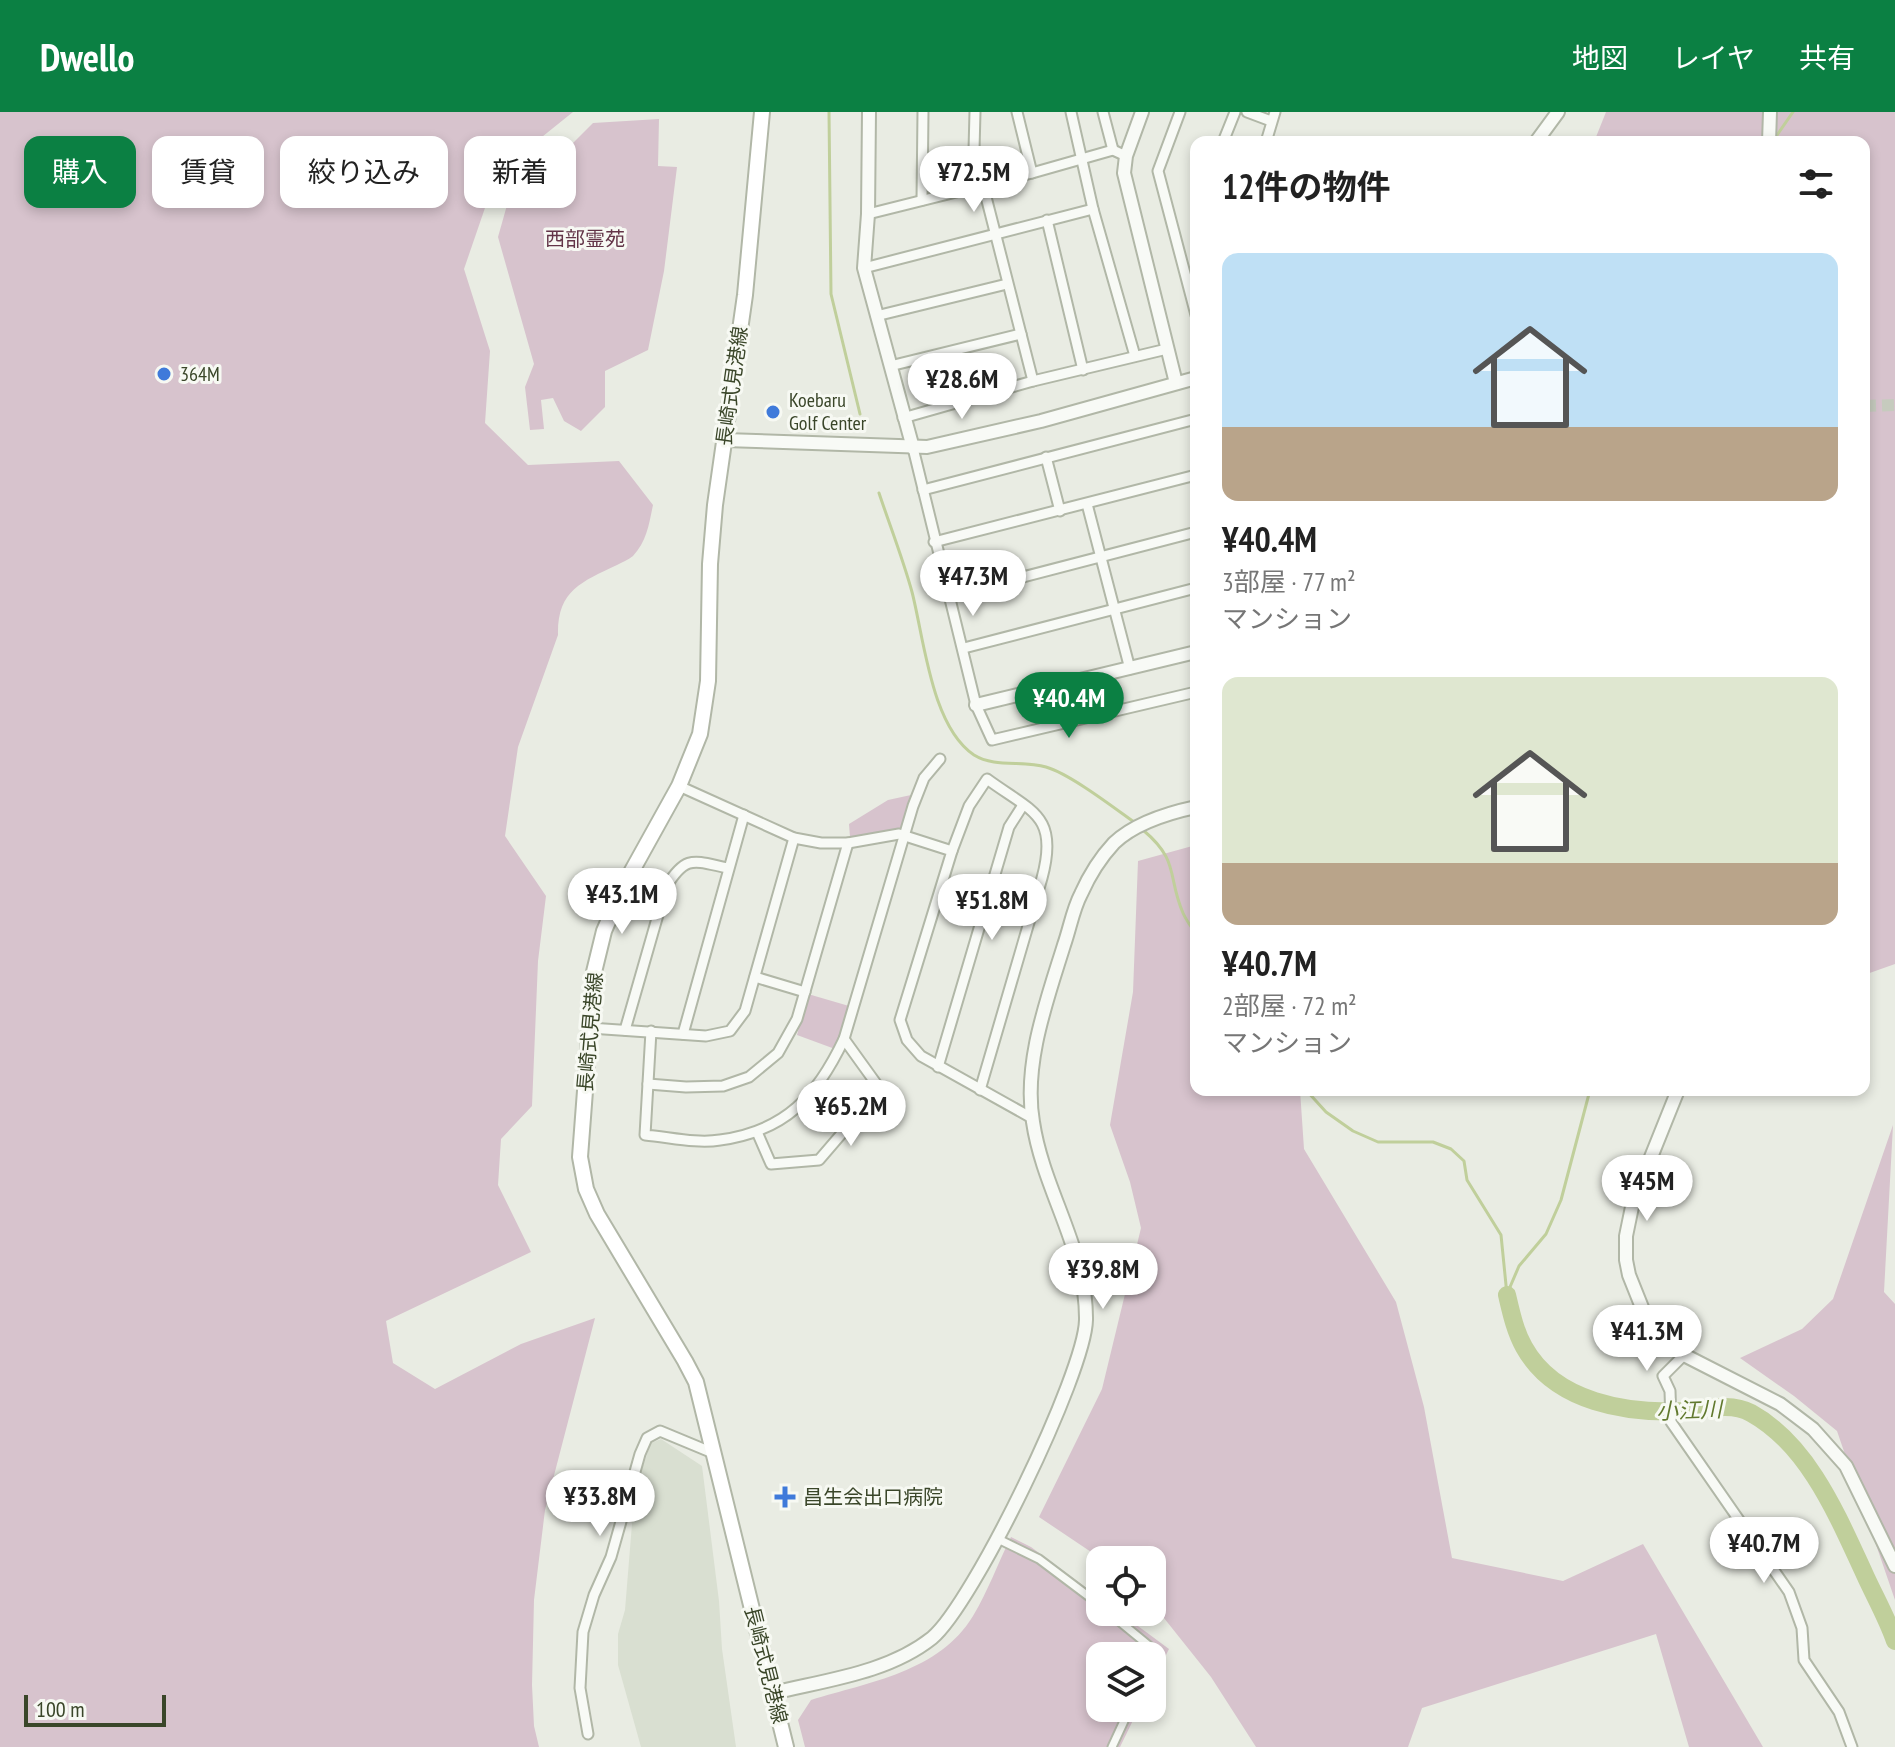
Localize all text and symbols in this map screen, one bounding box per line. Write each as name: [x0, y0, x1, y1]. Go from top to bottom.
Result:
text: Dwello: [40, 32, 134, 81]
text: 地図: [1572, 39, 1628, 76]
text: レイヤ: [1672, 39, 1755, 76]
text: 共有: [1799, 39, 1855, 76]
chip: 購入: [24, 136, 136, 208]
chip: 賃貸: [152, 136, 264, 208]
chip: 絞り込み: [280, 136, 448, 208]
chip: 新着: [464, 136, 576, 208]
pin: ¥72.5M: [909, 146, 1039, 214]
text: ¥72.5M: [938, 155, 1010, 188]
icon: filters: [1794, 162, 1838, 206]
text: 12件の物件: [1222, 164, 1391, 208]
park label: 西部霊苑: [545, 226, 625, 252]
icon: home: [1458, 305, 1602, 449]
street label: 長崎式見港線: [711, 325, 753, 447]
pin: ¥28.6M: [897, 353, 1027, 421]
place label: 364M: [180, 361, 220, 387]
text: ¥28.6M: [926, 362, 998, 395]
marker: 364M: [155, 365, 173, 383]
place label: Koebaru Golf Center: [789, 387, 867, 436]
marker: Koebaru Golf Center: [764, 403, 782, 421]
text: ¥40.4M: [1222, 517, 1317, 561]
pin: ¥47.3M: [908, 550, 1038, 618]
text: ¥47.3M: [938, 559, 1008, 592]
text: 3部屋 · 77 m²: [1222, 565, 1356, 598]
text: マンション: [1222, 602, 1352, 635]
pin: ¥40.4M: [1004, 672, 1134, 740]
text: ¥40.4M: [1033, 681, 1105, 714]
icon: home: [1458, 729, 1602, 873]
pin: ¥43.1M: [557, 868, 687, 936]
pin: ¥51.8M: [927, 874, 1057, 942]
text: ¥43.1M: [586, 877, 658, 910]
text: ¥51.8M: [956, 883, 1028, 916]
text: ¥40.7M: [1222, 941, 1317, 985]
street label: 長崎式見港線: [572, 971, 608, 1093]
text: 2部屋 · 72 m²: [1222, 989, 1357, 1022]
text: マンション: [1222, 1026, 1352, 1059]
pin: ¥65.2M: [786, 1080, 916, 1148]
text: ¥65.2M: [815, 1089, 887, 1122]
pin: ¥45M: [1600, 1155, 1694, 1223]
text: ¥45M: [1620, 1164, 1674, 1197]
pin: ¥39.8M: [1038, 1243, 1168, 1311]
text: ¥39.8M: [1067, 1252, 1139, 1285]
pin: ¥41.3M: [1582, 1305, 1712, 1373]
text: ¥41.3M: [1611, 1314, 1683, 1347]
water label: 小江川: [1656, 1395, 1724, 1425]
pin: ¥33.8M: [535, 1470, 665, 1538]
text: ¥33.8M: [564, 1479, 636, 1512]
place label: 昌生会出口病院: [803, 1484, 943, 1510]
marker: 昌生会出口病院: [774, 1486, 796, 1508]
pin: ¥40.7M: [1699, 1517, 1829, 1585]
text: ¥40.7M: [1728, 1526, 1800, 1559]
map controls: [1086, 1546, 1166, 1722]
button: locate: [1086, 1546, 1166, 1626]
street label: 長崎式見港線: [739, 1604, 793, 1726]
button: layers: [1086, 1642, 1166, 1722]
scale bar: [24, 1691, 166, 1727]
text: 100 m: [36, 1695, 85, 1723]

